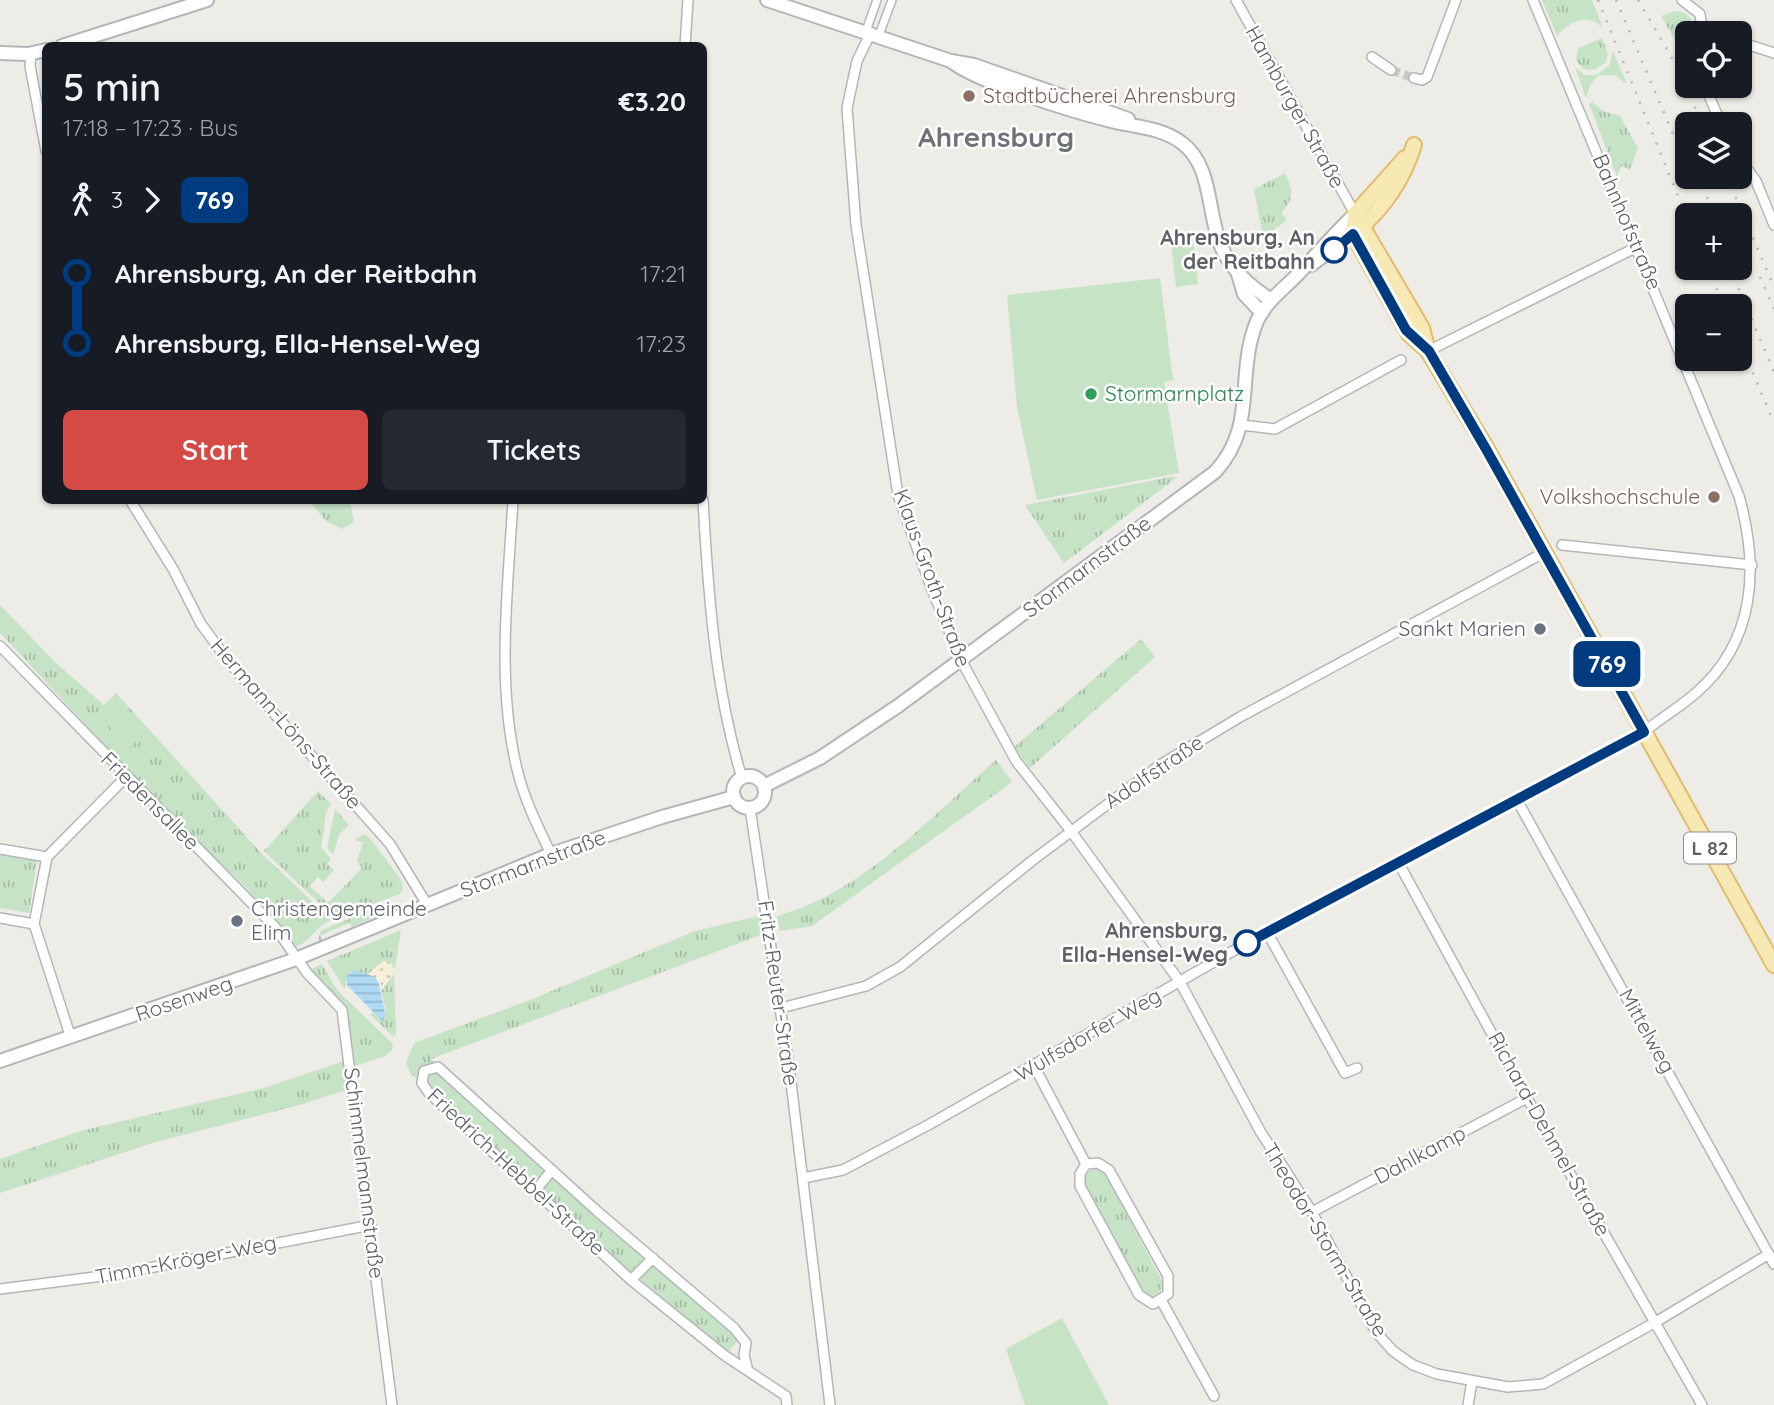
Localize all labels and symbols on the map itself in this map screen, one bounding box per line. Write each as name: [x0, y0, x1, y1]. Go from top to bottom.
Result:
street label: Hamburger Straße: [1240, 21, 1351, 192]
place label: Stadtbücherei Ahrensburg: [983, 82, 1236, 108]
marker: Stadtbücherei Ahrensburg: [961, 88, 977, 104]
district label: Ahrensburg: [918, 119, 1074, 154]
street label: Bahnhofstraße: [1588, 150, 1668, 293]
place label: Ahrensburg, An der Reitbahn: [1160, 224, 1315, 274]
marker: Ahrensburg, An der Reitbahn: [1321, 237, 1347, 263]
place label: Stormarnplatz: [1105, 380, 1244, 406]
marker: Stormarnplatz: [1083, 386, 1099, 402]
place label: Volkshochschule: [1540, 483, 1700, 509]
street label: Klaus-Groth-Straße: [889, 485, 977, 670]
marker: Volkshochschule: [1706, 489, 1722, 505]
street label: Stormarnstraße: [1017, 510, 1156, 623]
place label: Sankt Marien: [1399, 615, 1526, 641]
marker: Sankt Marien: [1532, 621, 1548, 637]
street label: Hermann-Löns-Straße: [206, 633, 368, 814]
line badge: 769: [1567, 641, 1647, 687]
street label: Adolfstraße: [1099, 729, 1208, 814]
street label: Friedensallee: [96, 746, 205, 855]
street label: Stormarnstraße: [456, 823, 609, 903]
road number: L 82: [1684, 832, 1736, 863]
place label: Christengemeinde Elim: [251, 895, 427, 945]
street label: Fritz-Reuter-Straße: [753, 899, 805, 1087]
marker: Christengemeinde Elim: [229, 913, 245, 929]
place label: Ahrensburg, Ella-Hensel-Weg: [1061, 917, 1228, 967]
marker: Ahrensburg, Ella-Hensel-Weg: [1234, 930, 1260, 956]
street label: Rosenweg: [132, 969, 236, 1027]
street label: Wulfsdorfer Weg: [1010, 982, 1165, 1087]
street label: Mittelweg: [1614, 984, 1682, 1078]
street label: Richard-Dehmel-Straße: [1483, 1027, 1617, 1240]
street label: Schimmelmannstraße: [339, 1066, 391, 1280]
street label: Friedrich-Hebbel-Straße: [422, 1082, 611, 1261]
street label: Dahlkamp: [1369, 1119, 1470, 1189]
street label: Theodor-Storm-Straße: [1258, 1138, 1394, 1341]
street label: Timm-Kröger-Weg: [93, 1229, 279, 1289]

